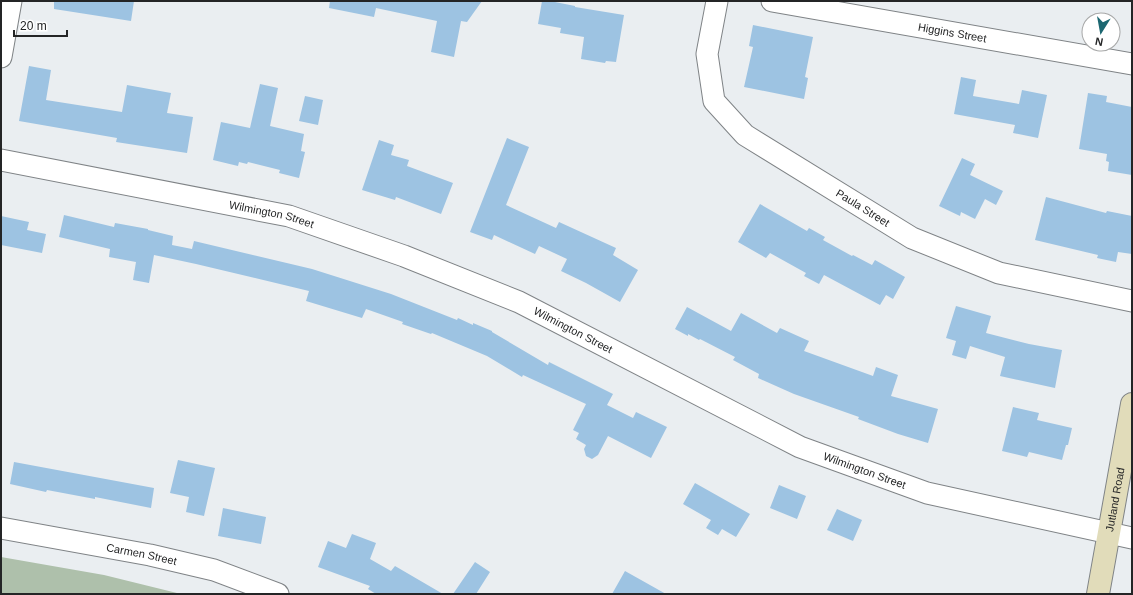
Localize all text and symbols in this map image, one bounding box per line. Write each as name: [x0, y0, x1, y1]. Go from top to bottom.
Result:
scale bar: [14, 12, 67, 38]
north arrow: [1081, 12, 1121, 52]
text: 20 m: [20, 19, 47, 33]
street label: Higgins Street: [917, 21, 987, 44]
text: N: [1094, 35, 1104, 48]
street label: Paula Street: [834, 187, 892, 229]
street label: Wilmington Street: [228, 198, 316, 230]
street label: Wilmington Street: [532, 305, 615, 355]
street label: Wilmington Street: [822, 450, 908, 491]
street label: Jutland Road: [1103, 466, 1127, 533]
street label: Carmen Street: [105, 541, 178, 567]

